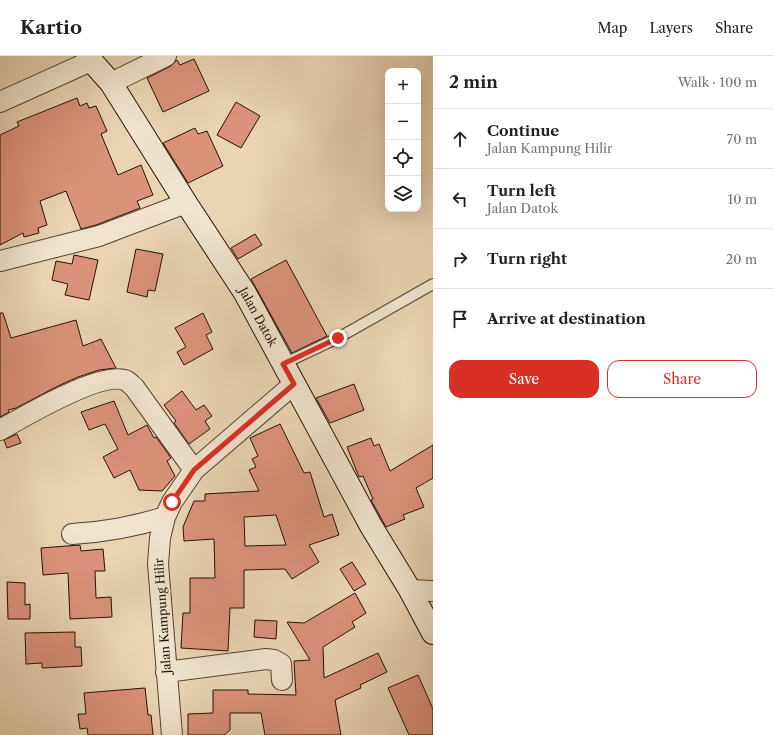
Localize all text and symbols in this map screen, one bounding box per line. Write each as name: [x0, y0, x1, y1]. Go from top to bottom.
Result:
text: Kartio: [20, 16, 82, 39]
text: Map: [597, 19, 627, 37]
text: Layers: [649, 19, 693, 37]
text: Share: [715, 19, 753, 37]
map controls: [385, 68, 421, 212]
button: +: [385, 68, 421, 104]
text: 2 min: [449, 72, 498, 92]
text: Walk · 100 m: [678, 74, 757, 90]
button: −: [385, 104, 421, 140]
text: Continue: [487, 121, 559, 140]
icon: ahead: [449, 128, 471, 150]
text: 70 m: [727, 131, 757, 147]
button: locate: [385, 140, 421, 176]
text: Jalan Kampung Hilir: [487, 140, 613, 156]
button: layers: [385, 176, 421, 212]
text: Turn left: [487, 181, 556, 200]
icon: left: [449, 188, 471, 210]
text: 10 m: [728, 191, 757, 207]
text: Jalan Datok: [487, 200, 558, 216]
icon: right: [449, 248, 471, 270]
text: Turn right: [487, 249, 567, 268]
text: 20 m: [726, 251, 757, 267]
street label: Jalan Datok: [235, 283, 281, 350]
icon: arrive: [449, 308, 471, 330]
text: Arrive at destination: [487, 309, 646, 328]
route end: [329, 329, 347, 347]
button: Save: [449, 360, 599, 398]
button: Share: [607, 360, 757, 398]
route start: [163, 493, 181, 511]
street label: Jalan Kampung Hilir: [151, 558, 174, 676]

